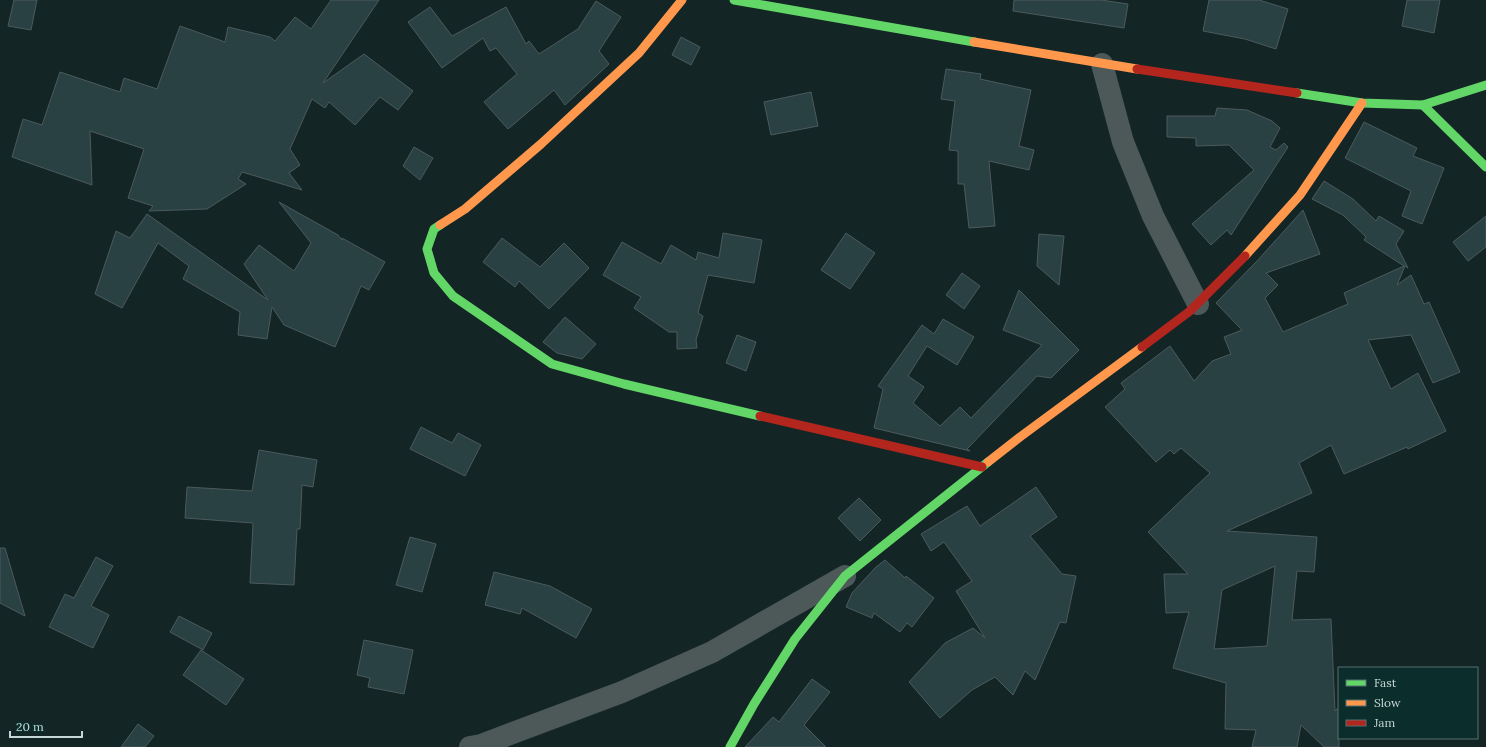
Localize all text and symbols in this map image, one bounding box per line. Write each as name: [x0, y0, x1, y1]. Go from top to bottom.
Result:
legend: [1338, 667, 1478, 739]
text: Fast: [1374, 675, 1397, 690]
text: Slow: [1374, 695, 1401, 710]
scale bar: [10, 713, 82, 739]
text: Jam: [1373, 715, 1395, 730]
text: 20 m: [16, 719, 44, 734]

